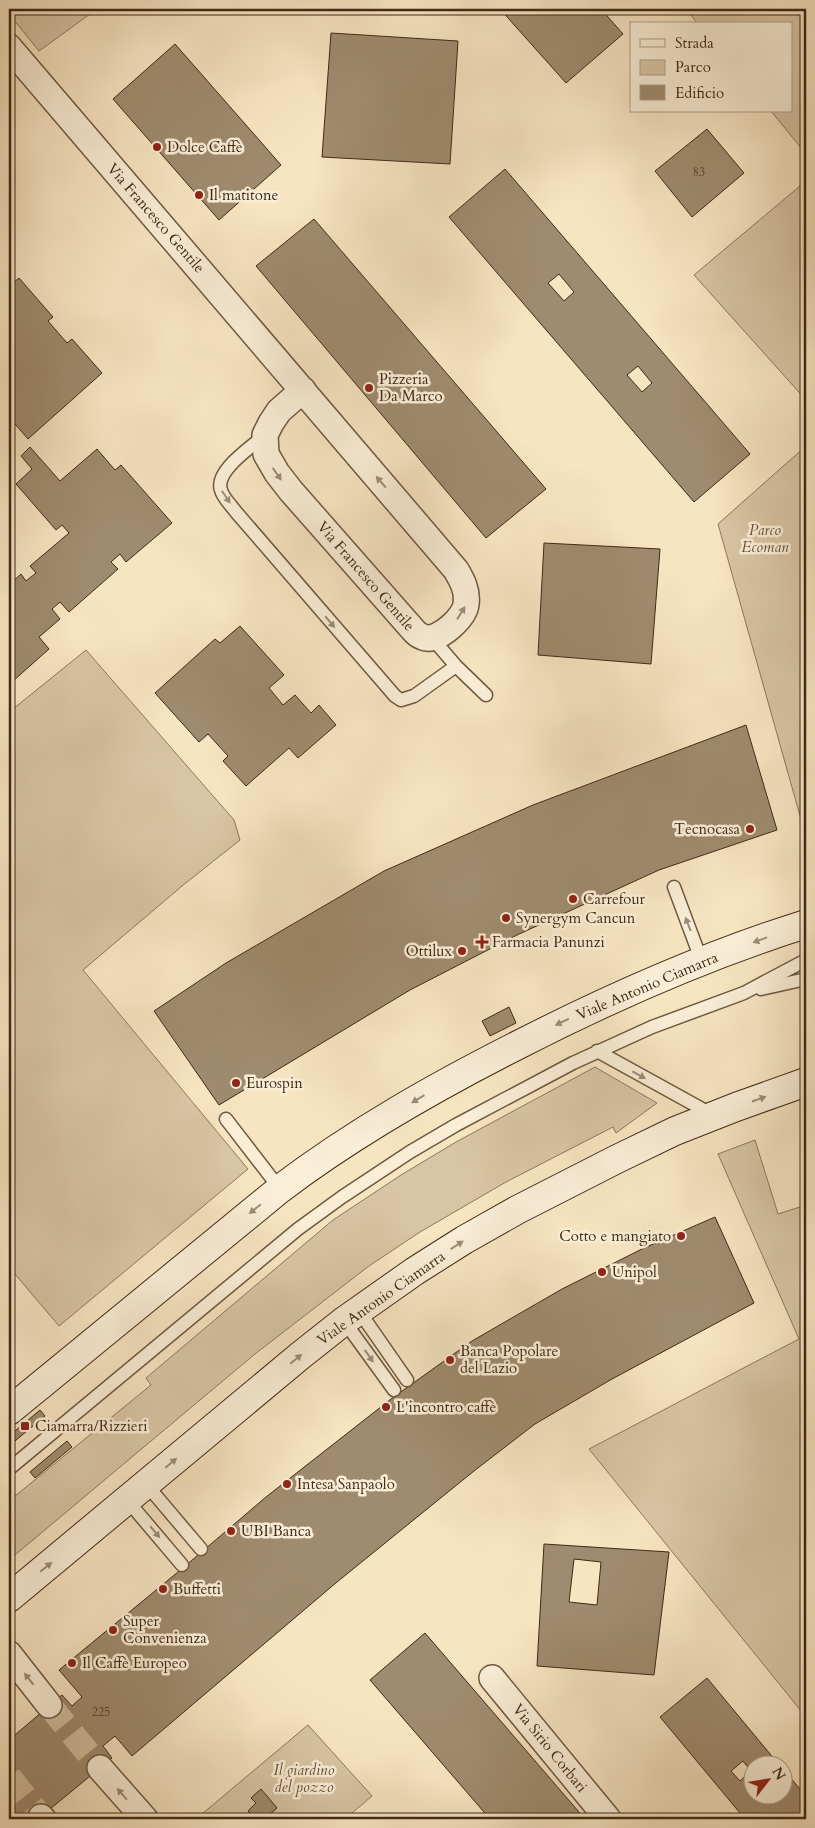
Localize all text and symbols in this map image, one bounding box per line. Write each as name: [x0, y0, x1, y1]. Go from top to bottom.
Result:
legend: [630, 22, 792, 112]
text: Strada: [675, 33, 714, 53]
text: Parco: [675, 57, 711, 77]
text: Edificio: [675, 83, 724, 103]
place label: Dolce Caffè: [167, 137, 243, 157]
marker: Dolce Caffè: [151, 141, 163, 153]
street label: Via Francesco Gentile: [103, 159, 209, 277]
house number: 83: [693, 164, 705, 180]
place label: Il matitone: [209, 185, 278, 205]
marker: Il matitone: [193, 189, 205, 201]
place label: Pizzeria Da Marco: [379, 369, 443, 406]
marker: Pizzeria Da Marco: [363, 382, 375, 394]
one-way arrow: [272, 467, 282, 480]
one-way arrow: [376, 476, 387, 489]
one-way arrow: [221, 490, 231, 504]
street label: Via Francesco Gentile: [313, 517, 419, 635]
park label: Parco Ecoman: [742, 520, 789, 557]
one-way arrow: [457, 607, 466, 620]
one-way arrow: [324, 615, 336, 627]
place label: Tecnocasa: [674, 819, 741, 839]
marker: Tecnocasa: [744, 823, 756, 835]
place label: Carrefour: [583, 889, 646, 909]
marker: Carrefour: [567, 893, 579, 905]
place label: Synergym Cancun: [516, 908, 636, 928]
marker: Synergym Cancun: [500, 912, 512, 924]
one-way arrow: [684, 916, 692, 931]
place label: Farmacia Panunzi: [492, 932, 605, 952]
marker: Farmacia Panunzi: [476, 936, 488, 948]
one-way arrow: [753, 937, 768, 944]
place label: Ottilux: [406, 941, 453, 961]
marker: Ottilux: [456, 945, 468, 957]
street label: Viale Antonio Ciamarra: [573, 947, 721, 1025]
one-way arrow: [555, 1018, 569, 1026]
one-way arrow: [633, 1070, 646, 1079]
place label: Eurospin: [246, 1073, 303, 1093]
marker: Eurospin: [230, 1077, 242, 1089]
one-way arrow: [412, 1094, 425, 1103]
one-way arrow: [752, 1095, 767, 1103]
one-way arrow: [249, 1204, 262, 1215]
place label: Cotto e mangiato: [559, 1226, 671, 1246]
marker: Cotto e mangiato: [675, 1230, 687, 1242]
one-way arrow: [450, 1240, 464, 1250]
street label: Viale Antonio Ciamarra: [313, 1246, 449, 1350]
place label: Unipol: [612, 1262, 657, 1282]
marker: Unipol: [596, 1266, 608, 1278]
place label: Banca Popolare del Lazio: [460, 1341, 558, 1378]
one-way arrow: [364, 1349, 374, 1362]
one-way arrow: [289, 1354, 302, 1365]
marker: Banca Popolare del Lazio: [444, 1354, 456, 1366]
place label: L'incontro caffè: [396, 1397, 496, 1417]
marker: L'incontro caffè: [380, 1401, 392, 1413]
place label: Ciamarra/Rizzieri: [35, 1416, 147, 1436]
marker: Ciamarra/Rizzieri: [19, 1420, 31, 1432]
one-way arrow: [165, 1458, 177, 1469]
place label: Intesa Sanpaolo: [297, 1474, 395, 1494]
marker: Intesa Sanpaolo: [281, 1478, 293, 1490]
place label: UBI Banca: [241, 1521, 312, 1541]
marker: UBI Banca: [225, 1525, 237, 1537]
one-way arrow: [149, 1526, 160, 1539]
one-way arrow: [39, 1561, 52, 1572]
place label: Buffetti: [173, 1579, 221, 1599]
marker: Buffetti: [157, 1583, 169, 1595]
place label: Super Convenienza: [123, 1611, 207, 1648]
marker: Super Convenienza: [107, 1624, 119, 1636]
place label: Il Caffè Europeo: [82, 1653, 187, 1673]
marker: Il Caffè Europeo: [66, 1657, 78, 1669]
one-way arrow: [24, 1672, 34, 1686]
street label: Via Sirio Corbari: [508, 1700, 592, 1796]
house number: 225: [92, 1704, 110, 1720]
north arrow: [742, 1756, 792, 1806]
park label: Il giardino del pozzo: [274, 1760, 334, 1797]
text: N: [767, 1763, 790, 1784]
one-way arrow: [117, 1787, 128, 1800]

